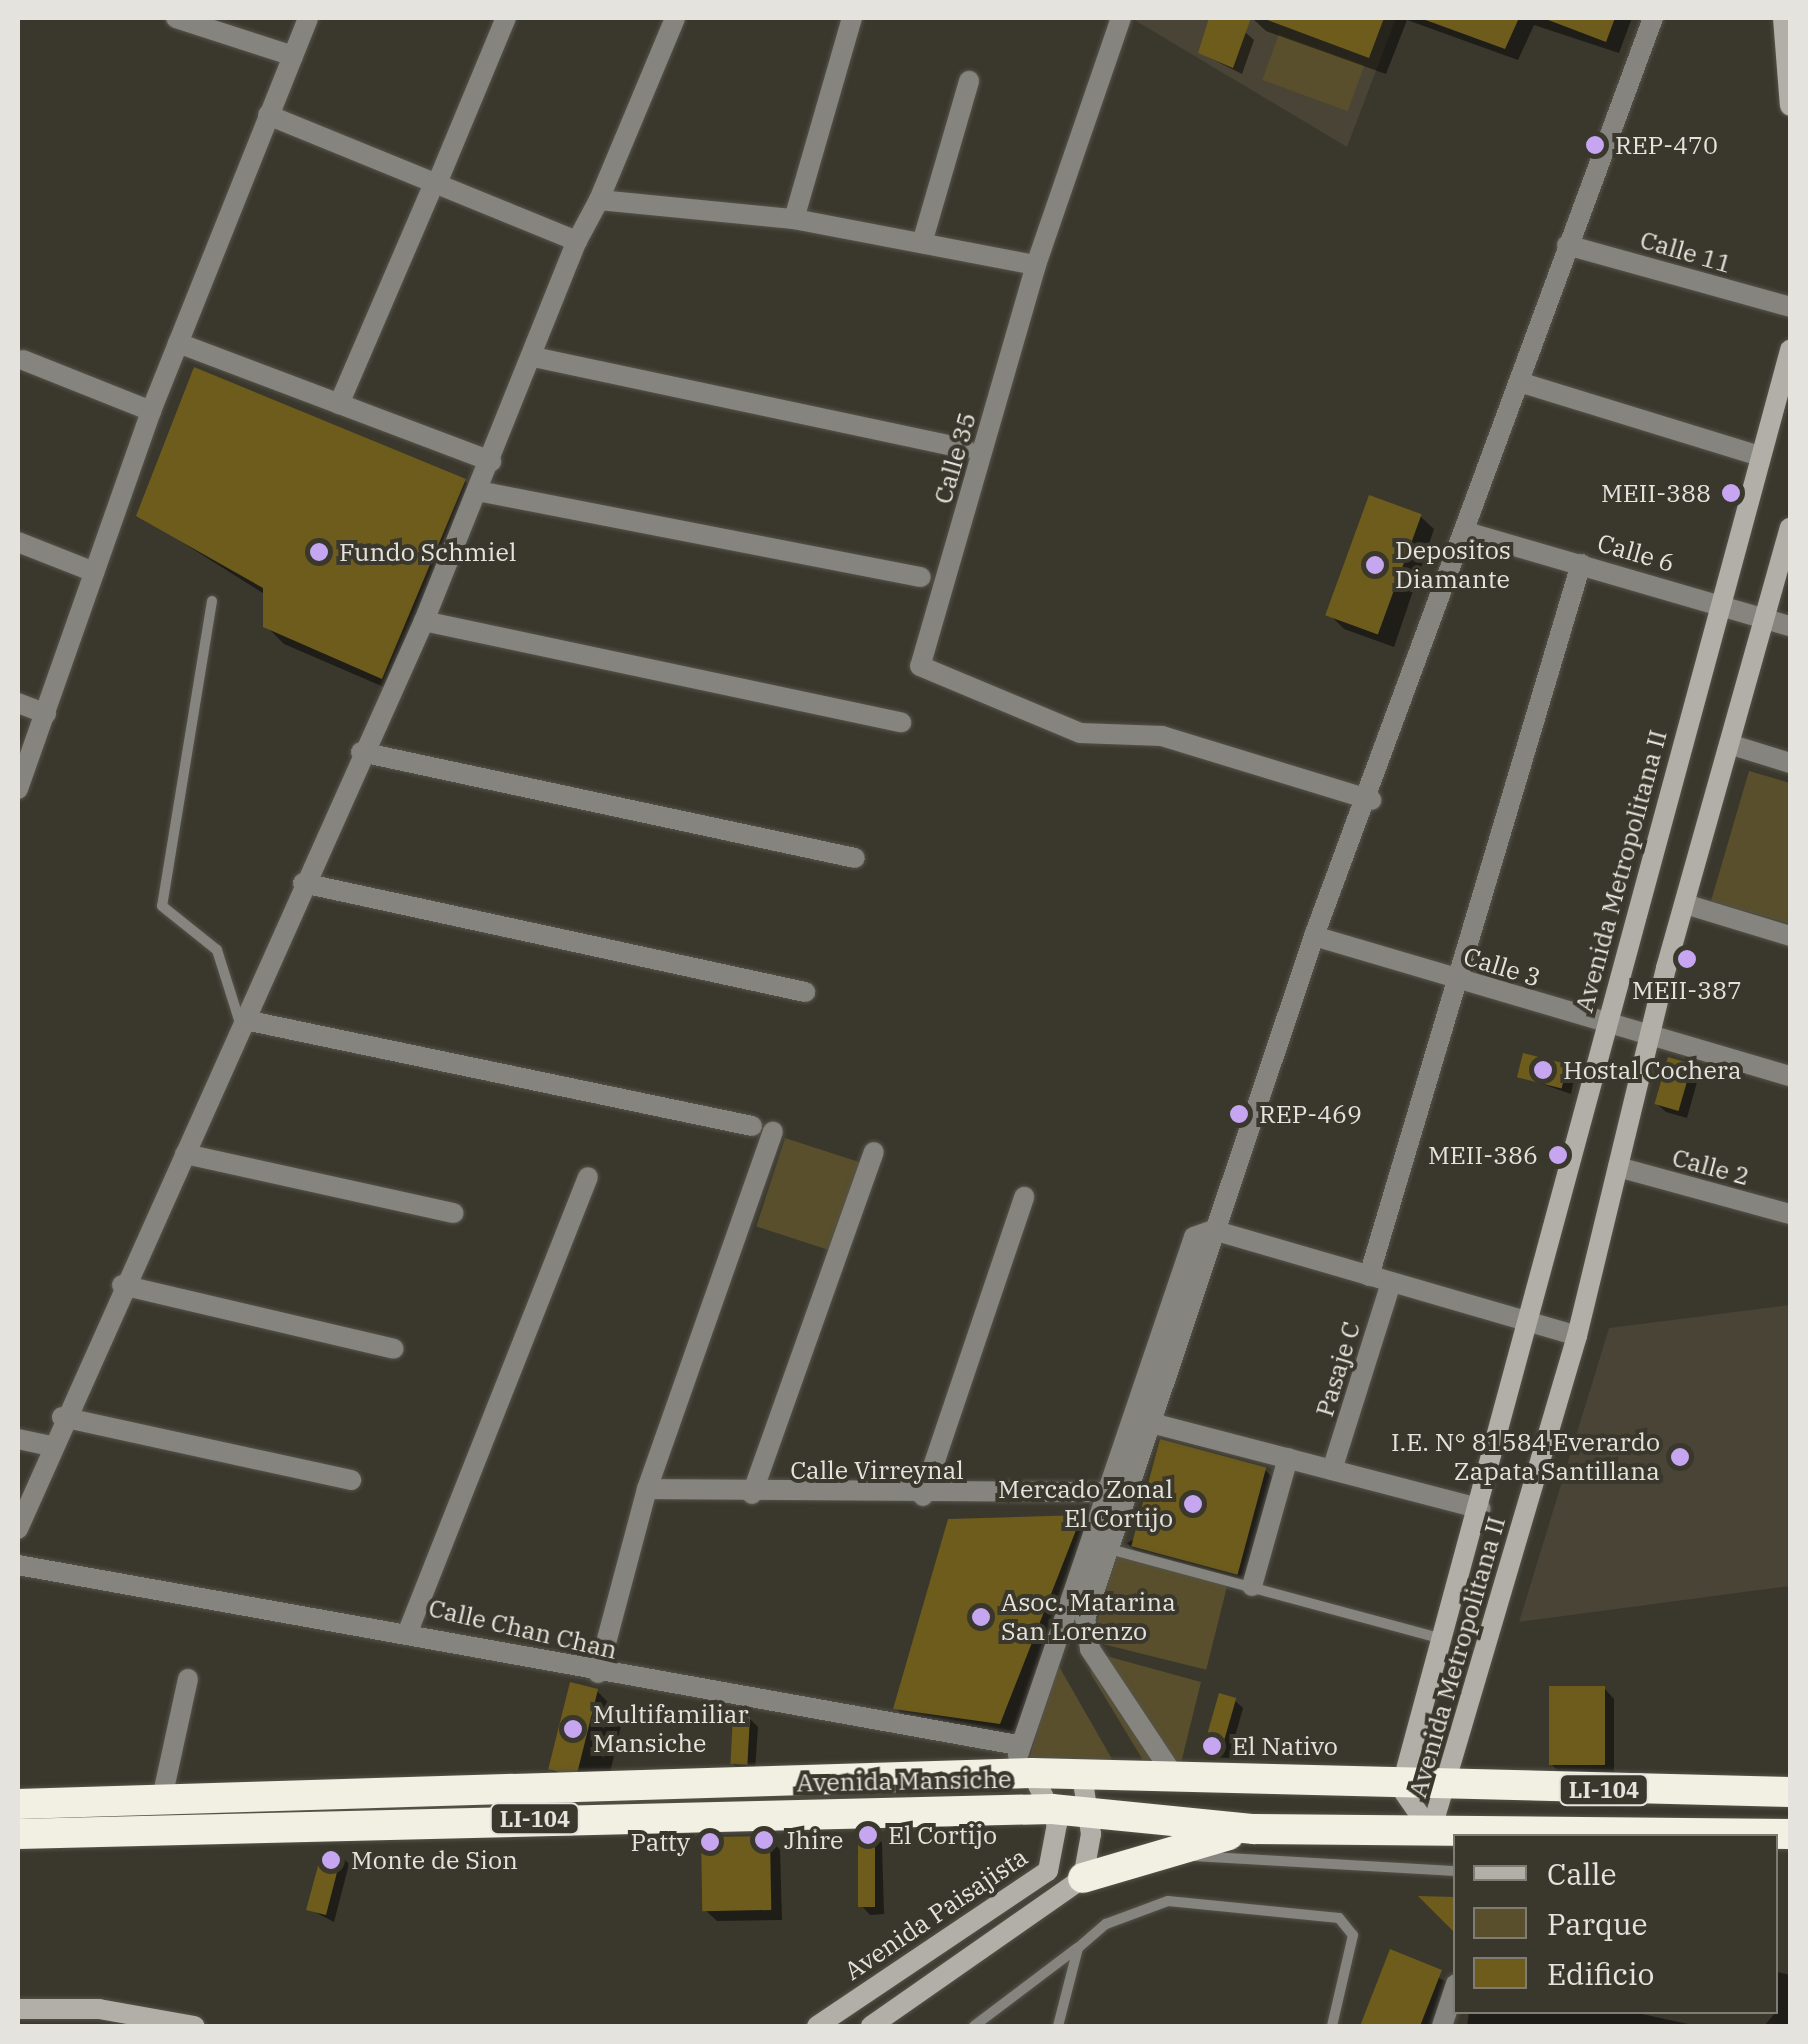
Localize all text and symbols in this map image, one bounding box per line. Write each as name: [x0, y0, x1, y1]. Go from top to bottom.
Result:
place label: REP-470: [1615, 130, 1718, 160]
marker: REP-470: [1584, 134, 1606, 156]
street label: Calle 11: [1637, 225, 1735, 279]
street label: Calle 35: [928, 409, 982, 507]
place label: MEII-388: [1601, 478, 1711, 508]
marker: MEII-388: [1720, 482, 1742, 504]
street label: Calle 6: [1594, 528, 1678, 578]
place label: Depositos Diamante: [1395, 536, 1511, 595]
place label: Fundo Schmiel: [339, 537, 516, 567]
marker: Fundo Schmiel: [308, 541, 330, 563]
marker: Depositos Diamante: [1364, 554, 1386, 576]
street label: Avenida Metropolitana II: [1569, 727, 1673, 1015]
street label: Calle 3: [1460, 941, 1544, 993]
marker: MEII-387: [1676, 948, 1698, 970]
place label: MEII-387: [1632, 975, 1742, 1005]
place label: Hostal Cochera: [1563, 1055, 1742, 1085]
marker: Hostal Cochera: [1532, 1059, 1554, 1081]
place label: REP-469: [1259, 1099, 1362, 1129]
marker: REP-469: [1228, 1103, 1250, 1125]
place label: MEII-386: [1428, 1140, 1538, 1170]
street label: Calle 2: [1669, 1142, 1753, 1192]
marker: MEII-386: [1547, 1144, 1569, 1166]
street label: Pasaje C: [1309, 1318, 1367, 1420]
place label: I.E. N° 81584 Everardo Zapata Santillana: [1391, 1428, 1660, 1487]
marker: I.E. N° 81584 Everardo Zapata Santillana: [1669, 1446, 1691, 1468]
street label: Calle Virreynal: [790, 1455, 964, 1485]
place label: Mercado Zonal El Cortijo: [998, 1475, 1173, 1534]
marker: Mercado Zonal El Cortijo: [1182, 1493, 1204, 1515]
street label: Avenida Metropolitana II: [1402, 1513, 1512, 1801]
place label: Asoc. Matarina San Lorenzo: [1001, 1588, 1176, 1647]
street label: Calle Chan Chan: [426, 1593, 620, 1665]
marker: Asoc. Matarina San Lorenzo: [970, 1606, 992, 1628]
place label: Multifamiliar Mansiche: [593, 1700, 748, 1759]
marker: Multifamiliar Mansiche: [562, 1718, 584, 1740]
place label: El Nativo: [1232, 1731, 1338, 1761]
marker: El Nativo: [1201, 1735, 1223, 1757]
street label: Avenida Mansiche: [796, 1764, 1012, 1798]
road number: LI-104: [1556, 1773, 1652, 1807]
road number: LI-104: [488, 1802, 582, 1836]
place label: El Cortijo: [888, 1820, 997, 1850]
marker: El Cortijo: [857, 1824, 879, 1846]
place label: Jhire: [784, 1825, 843, 1855]
place label: Patty: [631, 1827, 690, 1857]
marker: Jhire: [753, 1829, 775, 1851]
marker: Patty: [699, 1831, 721, 1853]
legend: [1453, 1834, 1778, 2014]
street label: Avenida Paisajista: [839, 1842, 1033, 1986]
place label: Monte de Sion: [351, 1845, 518, 1875]
marker: Monte de Sion: [320, 1849, 342, 1871]
text: Calle: [1547, 1854, 1617, 1893]
text: Parque: [1547, 1904, 1648, 1943]
text: Edificio: [1547, 1954, 1654, 1993]

